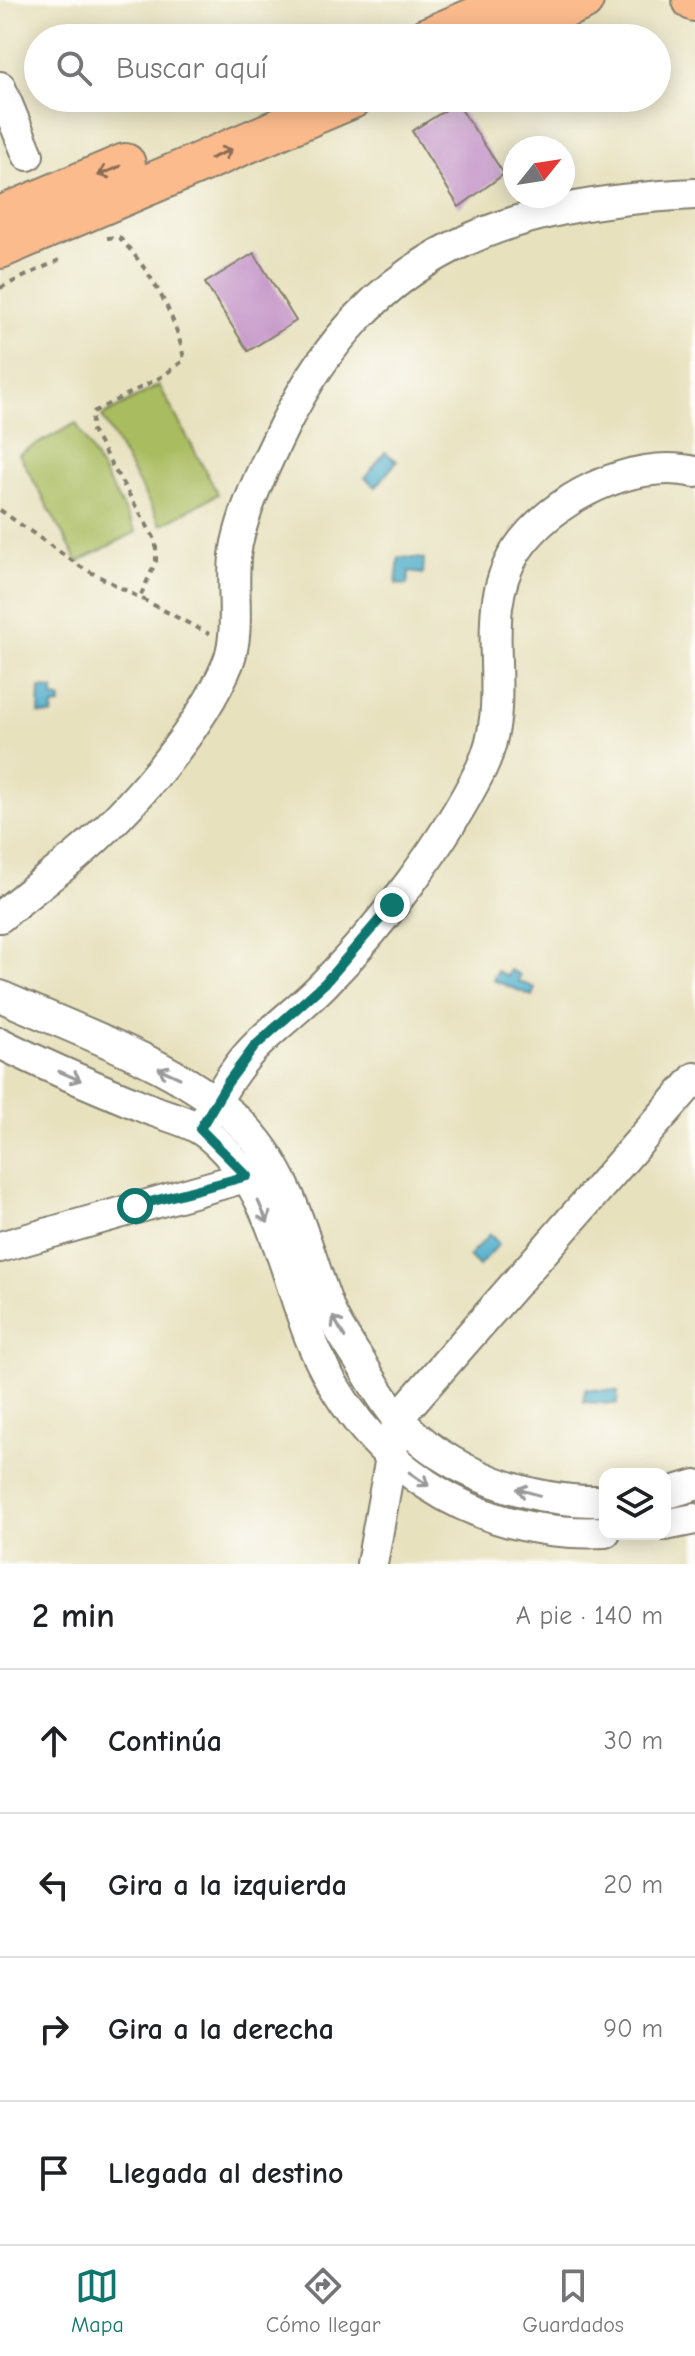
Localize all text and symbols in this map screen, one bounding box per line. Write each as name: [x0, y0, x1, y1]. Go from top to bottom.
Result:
search box: [24, 24, 671, 112]
icon: search: [52, 46, 96, 90]
text: Buscar aquí: [116, 51, 267, 86]
north arrow: [503, 136, 575, 208]
one-way arrow: [208, 145, 233, 160]
one-way arrow: [97, 165, 122, 180]
route end: [374, 887, 410, 923]
one-way arrow: [158, 1065, 182, 1080]
one-way arrow: [58, 1070, 82, 1085]
route start: [117, 1188, 153, 1224]
one-way arrow: [256, 1200, 271, 1224]
one-way arrow: [331, 1316, 347, 1339]
map controls: [599, 1468, 671, 1540]
button: layers: [599, 1468, 671, 1540]
one-way arrow: [408, 1471, 430, 1487]
one-way arrow: [516, 1483, 541, 1498]
text: 2 min: [32, 1596, 115, 1636]
text: A pie · 140 m: [516, 1601, 663, 1631]
icon: ahead: [32, 1719, 76, 1763]
text: Continúa: [108, 1724, 222, 1759]
text: 30 m: [604, 1726, 663, 1756]
icon: left: [32, 1863, 76, 1907]
text: Gira a la izquierda: [108, 1868, 347, 1903]
text: 20 m: [603, 1870, 663, 1900]
icon: right: [32, 2007, 76, 2051]
text: Gira a la derecha: [108, 2012, 334, 2047]
text: 90 m: [603, 2014, 663, 2044]
icon: arrive: [32, 2151, 76, 2195]
text: Llegada al destino: [108, 2156, 344, 2191]
tab: Mapa: [71, 2264, 124, 2338]
tab: Cómo llegar: [266, 2264, 380, 2338]
tab: Guardados: [522, 2264, 624, 2338]

